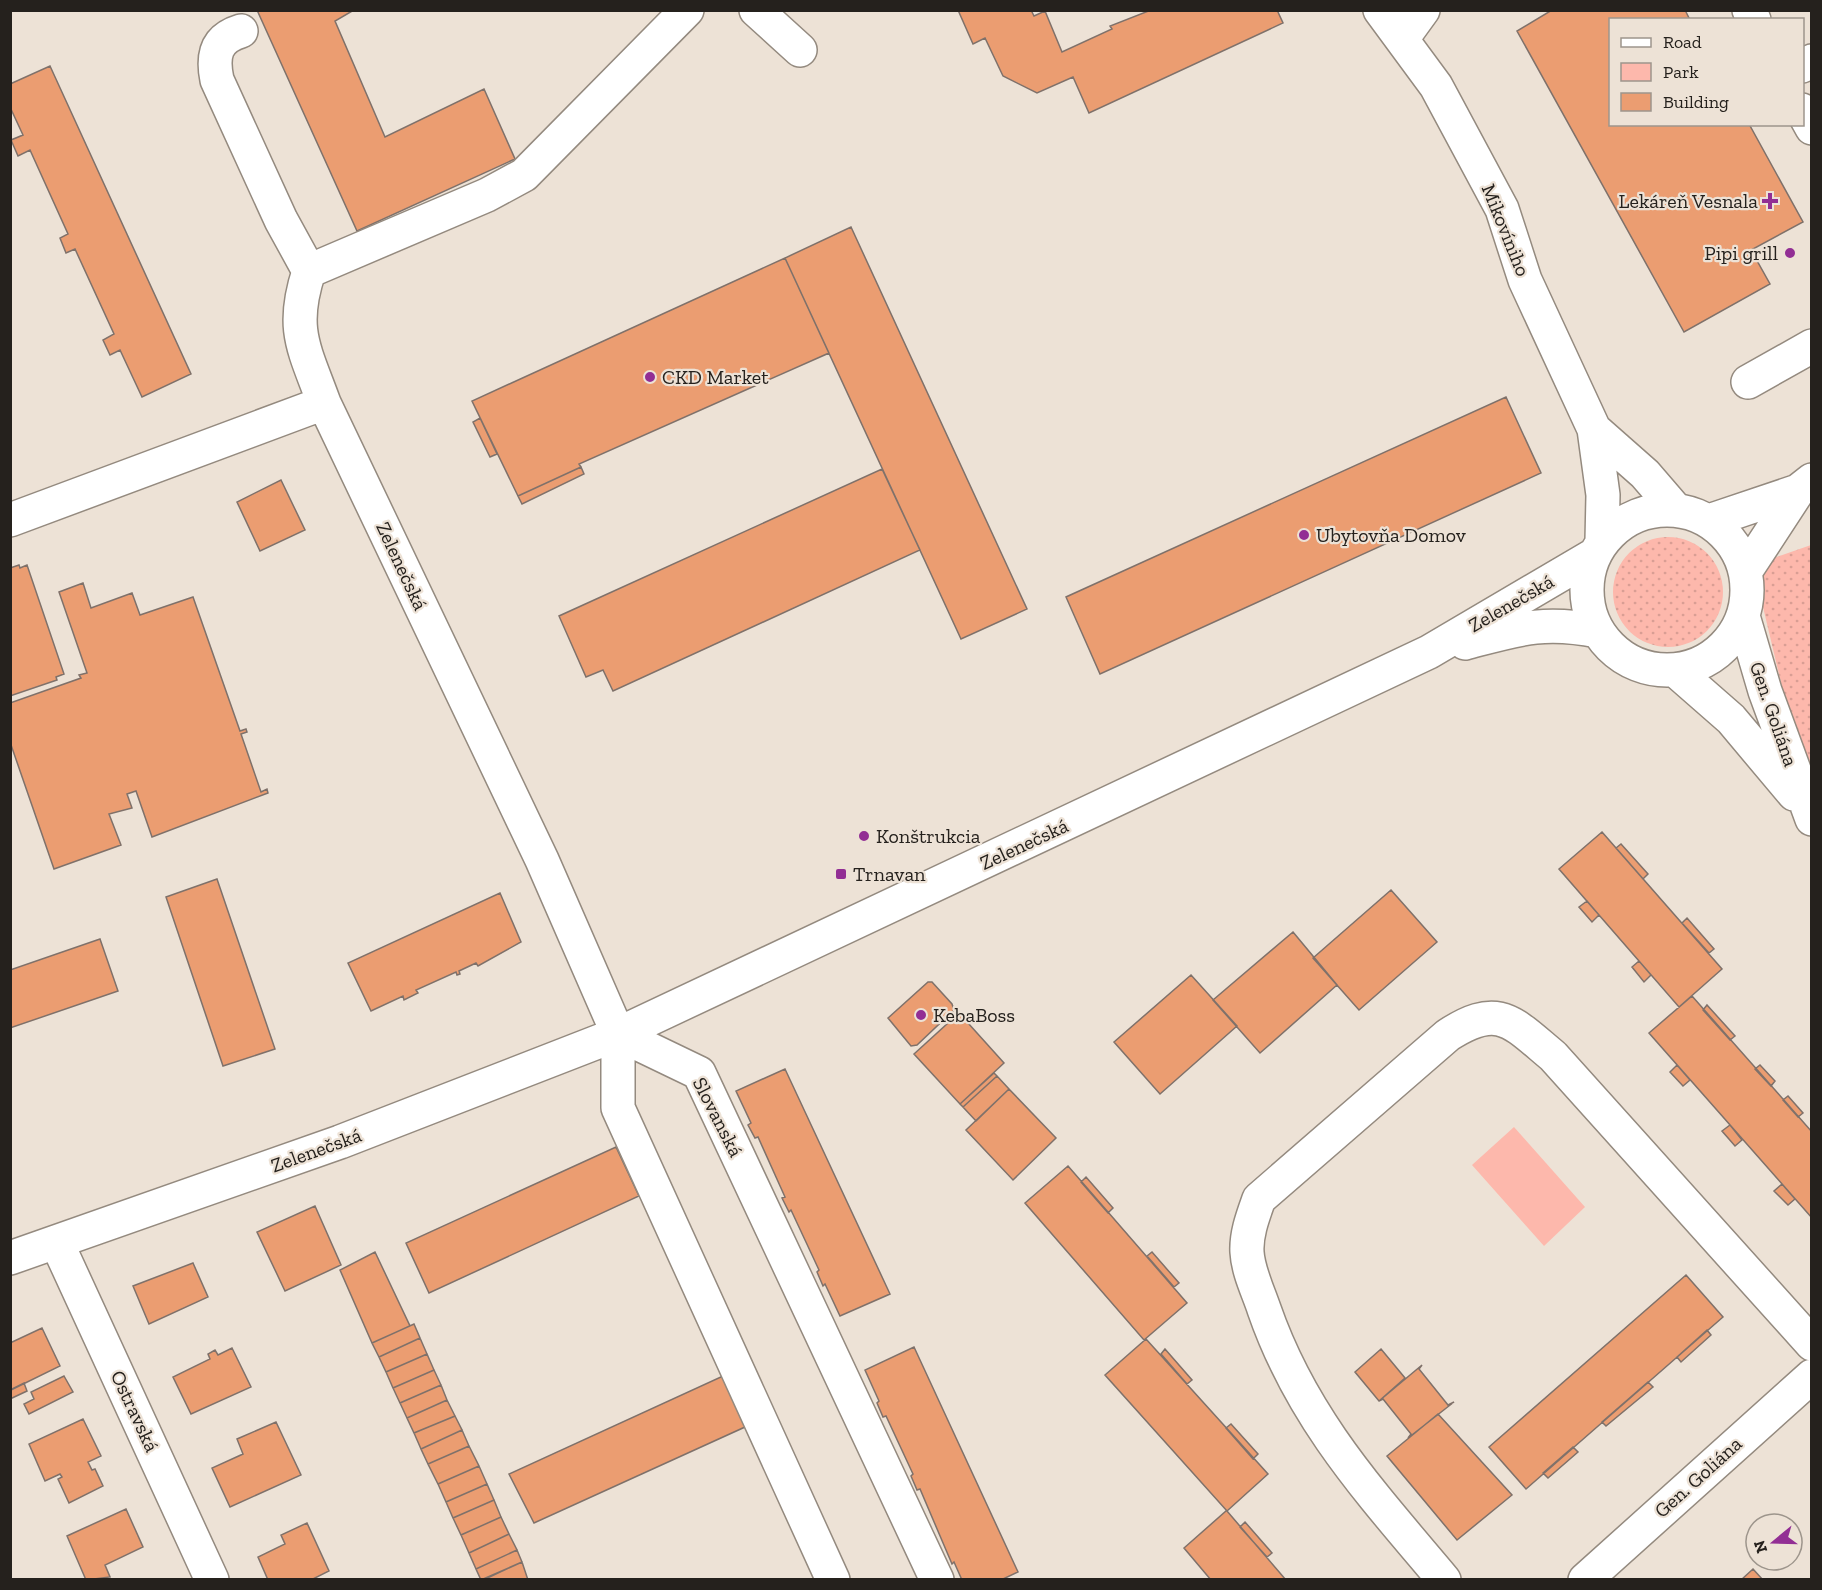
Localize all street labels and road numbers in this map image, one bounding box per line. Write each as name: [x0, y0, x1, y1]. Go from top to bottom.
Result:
street label: Mikovíniho: [1477, 180, 1535, 280]
street label: Zelenečská: [371, 518, 433, 614]
street label: Zelenečská: [1464, 569, 1558, 637]
street label: Gen. Goliána: [1745, 658, 1803, 770]
street label: Zelenečská: [976, 813, 1072, 875]
street label: Slovanská: [688, 1073, 748, 1161]
street label: Zelenečská: [267, 1122, 365, 1177]
street label: Ostravská: [106, 1366, 164, 1456]
street label: Gen. Goliána: [1649, 1431, 1747, 1522]

